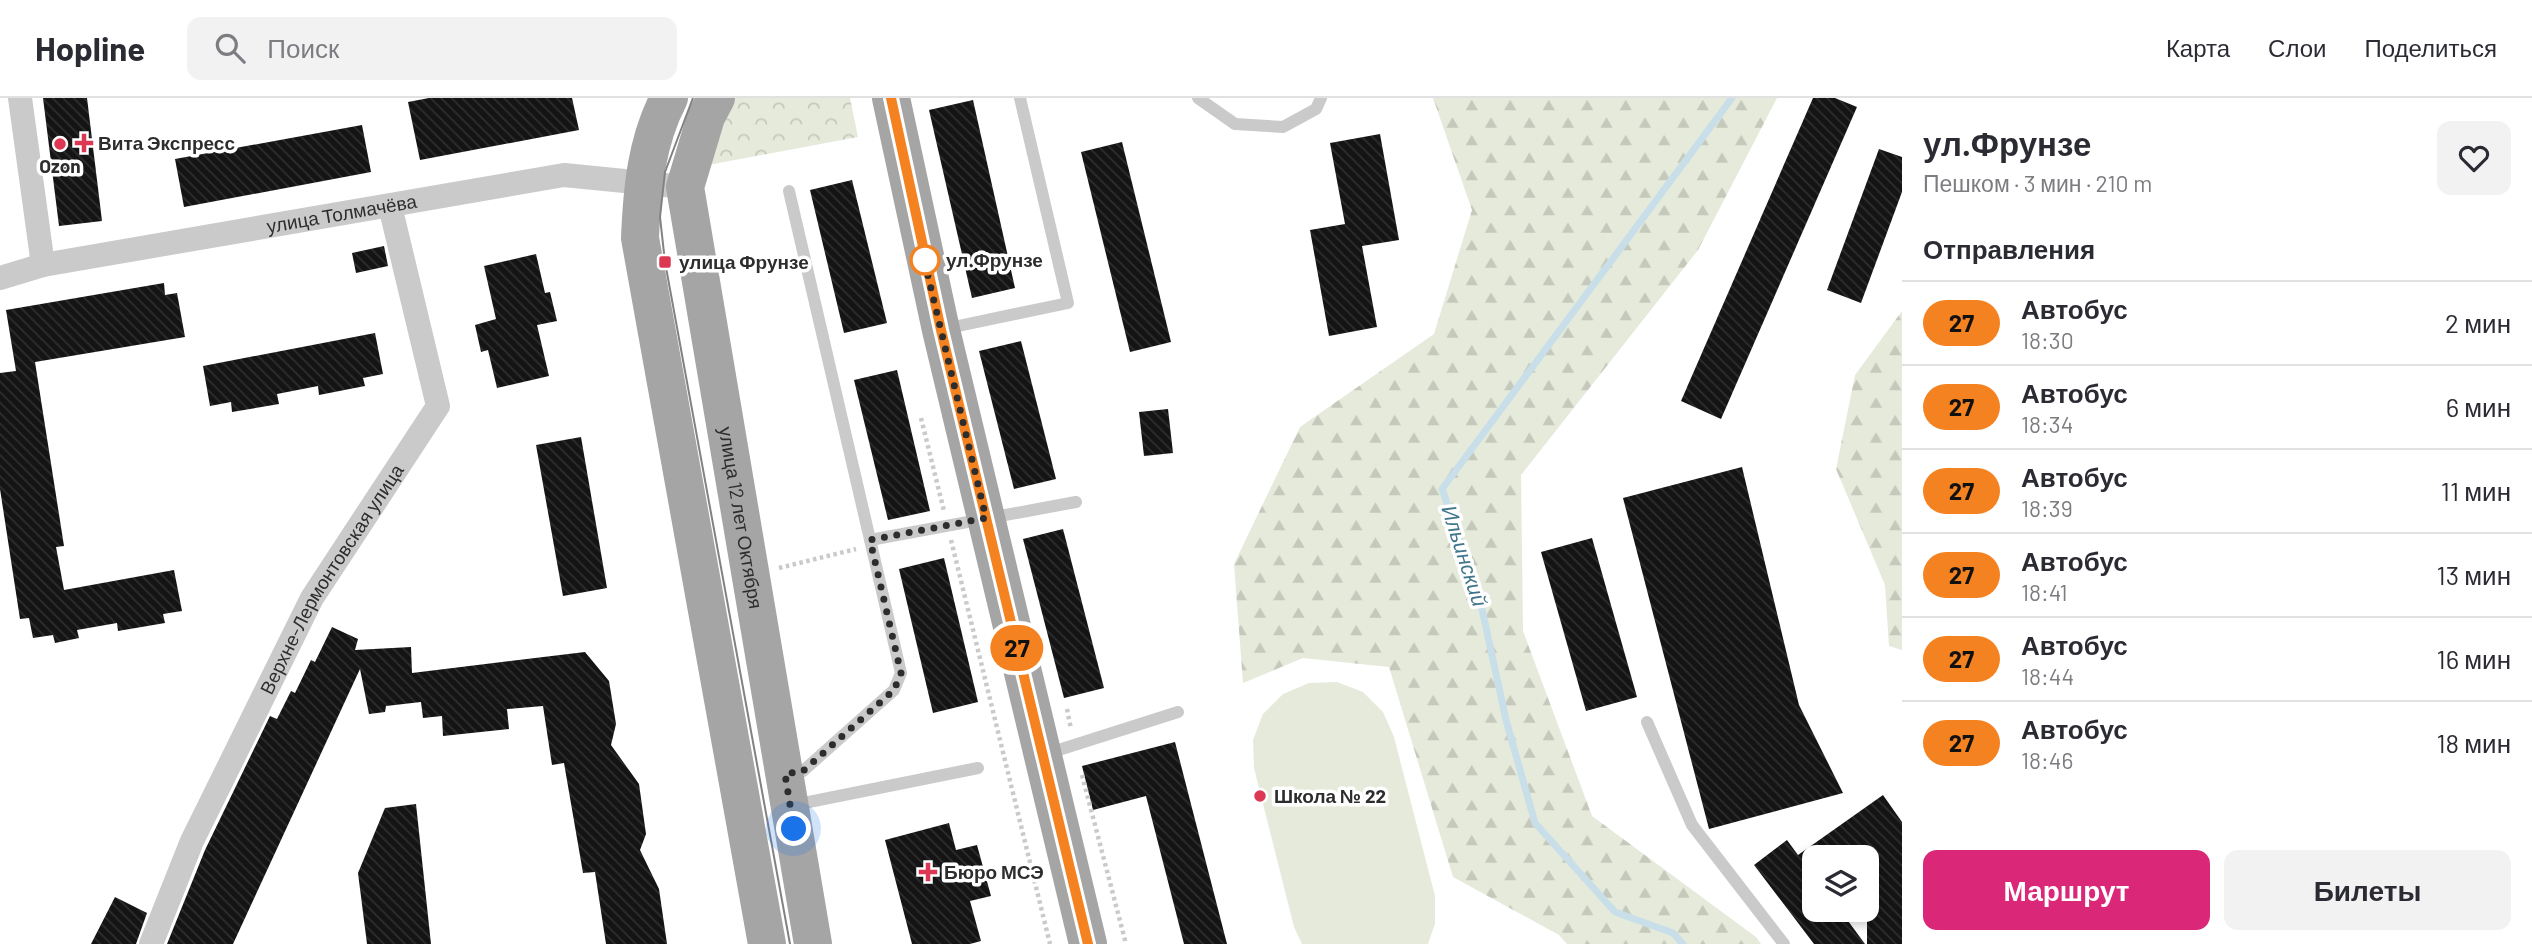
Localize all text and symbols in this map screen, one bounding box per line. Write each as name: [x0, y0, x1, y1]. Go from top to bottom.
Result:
search box: [187, 17, 677, 80]
text: Hopline: [35, 28, 145, 68]
icon: search: [211, 29, 249, 67]
text: Поиск: [267, 32, 339, 63]
text: Карта: [2166, 33, 2230, 62]
text: Слои: [2268, 33, 2326, 62]
text: Поделиться: [2364, 33, 2497, 62]
button: heart: [2437, 121, 2511, 195]
text: ул.Фрунзе: [1923, 123, 2091, 163]
place label: Вита Экспресс: [98, 131, 235, 154]
marker: Вита Экспресс: [76, 135, 92, 151]
marker: Ozon: [52, 136, 68, 152]
place label: Ozon: [39, 154, 81, 177]
text: Пешком · 3 мин · 210 m: [1923, 169, 2152, 197]
street label: улица Толмачёва: [265, 189, 419, 237]
text: Отправления: [1923, 233, 2095, 264]
marker: ул.Фрунзе: [910, 245, 940, 275]
place label: ул.Фрунзе: [946, 248, 1043, 271]
place label: улица Фрунзе: [679, 250, 809, 273]
marker: улица Фрунзе: [657, 254, 673, 270]
text: Автобус: [2021, 293, 2128, 324]
text: 2 мин: [2445, 307, 2511, 338]
text: 27: [1949, 308, 1974, 337]
text: 18:30: [2021, 326, 2074, 354]
text: Автобус: [2021, 377, 2128, 408]
text: 6 мин: [2446, 391, 2511, 422]
text: 27: [1949, 392, 1974, 421]
text: 18:34: [2021, 410, 2073, 438]
street label: улица 12 лет Октября: [715, 425, 768, 610]
street label: Верхне-Лермонтовская улица: [254, 459, 408, 698]
text: Автобус: [2021, 461, 2128, 492]
text: 11 мин: [2441, 475, 2511, 506]
text: 27: [1949, 476, 1974, 505]
text: 18:39: [2021, 494, 2073, 522]
water label: Ильинский: [1437, 502, 1494, 610]
text: Автобус: [2021, 545, 2128, 576]
text: 13 мин: [2437, 559, 2511, 590]
text: 27: [1949, 560, 1974, 589]
text: 18:41: [2021, 578, 2067, 606]
line badge: 27: [986, 625, 1048, 671]
text: Автобус: [2021, 629, 2128, 660]
text: 27: [1004, 633, 1030, 662]
text: 16 мин: [2437, 643, 2511, 674]
text: 27: [1949, 644, 1974, 673]
text: 18:44: [2021, 662, 2074, 690]
text: Автобус: [2021, 713, 2128, 744]
text: 18 мин: [2436, 727, 2511, 758]
text: 27: [1949, 728, 1974, 757]
text: 18:46: [2021, 746, 2073, 774]
place label: Школа № 22: [1274, 784, 1386, 807]
marker: Школа № 22: [1252, 788, 1268, 804]
your location: [776, 811, 811, 846]
map controls: [1802, 845, 1879, 922]
button: layers: [1802, 845, 1879, 922]
button: Маршрут: [1923, 850, 2210, 930]
button: Билеты: [2224, 850, 2511, 930]
place label: Бюро МСЭ: [944, 860, 1044, 883]
marker: Бюро МСЭ: [918, 862, 938, 882]

